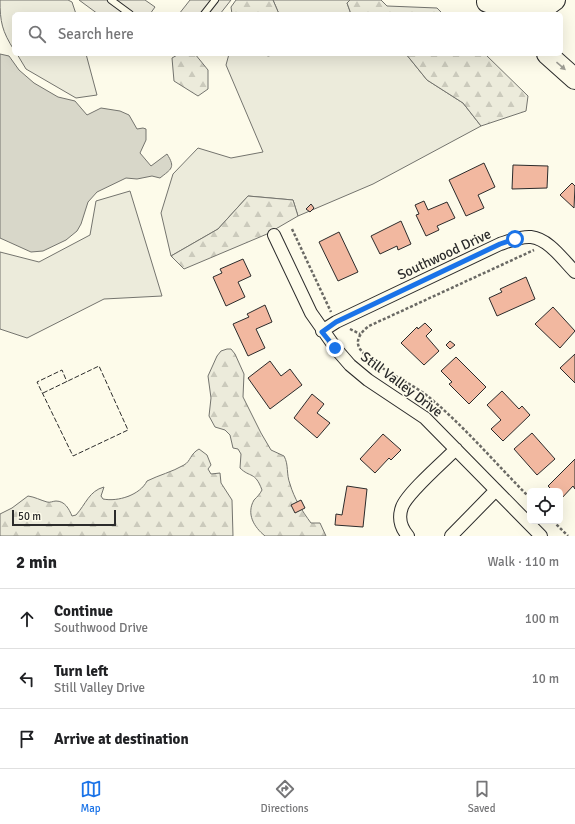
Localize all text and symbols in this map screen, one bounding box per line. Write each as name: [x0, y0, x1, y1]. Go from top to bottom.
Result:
search box: [12, 12, 563, 56]
icon: search: [26, 23, 48, 45]
text: Search here: [58, 25, 134, 43]
one-way arrow: [556, 62, 566, 71]
street label: Southwood Drive: [395, 225, 494, 284]
route start: [506, 230, 524, 248]
route end: [326, 339, 344, 357]
street label: Still Valley Drive: [357, 348, 446, 421]
map controls: [527, 488, 563, 524]
button: locate: [527, 488, 563, 524]
scale bar: [12, 508, 116, 527]
text: 50 m: [18, 510, 41, 523]
text: 2 min: [16, 552, 57, 573]
text: Walk · 110 m: [488, 554, 559, 570]
text: Continue: [54, 602, 113, 620]
icon: ahead: [16, 608, 38, 630]
text: 100 m: [525, 611, 559, 627]
text: Southwood Drive: [54, 620, 148, 636]
text: Turn left: [54, 662, 108, 680]
icon: left: [16, 668, 38, 690]
text: 10 m: [532, 671, 559, 687]
text: Still Valley Drive: [54, 680, 145, 696]
icon: arrive: [16, 728, 38, 750]
text: Arrive at destination: [54, 730, 189, 748]
tab: Map: [80, 778, 102, 815]
tab: Directions: [261, 778, 309, 815]
tab: Saved: [468, 778, 495, 815]

